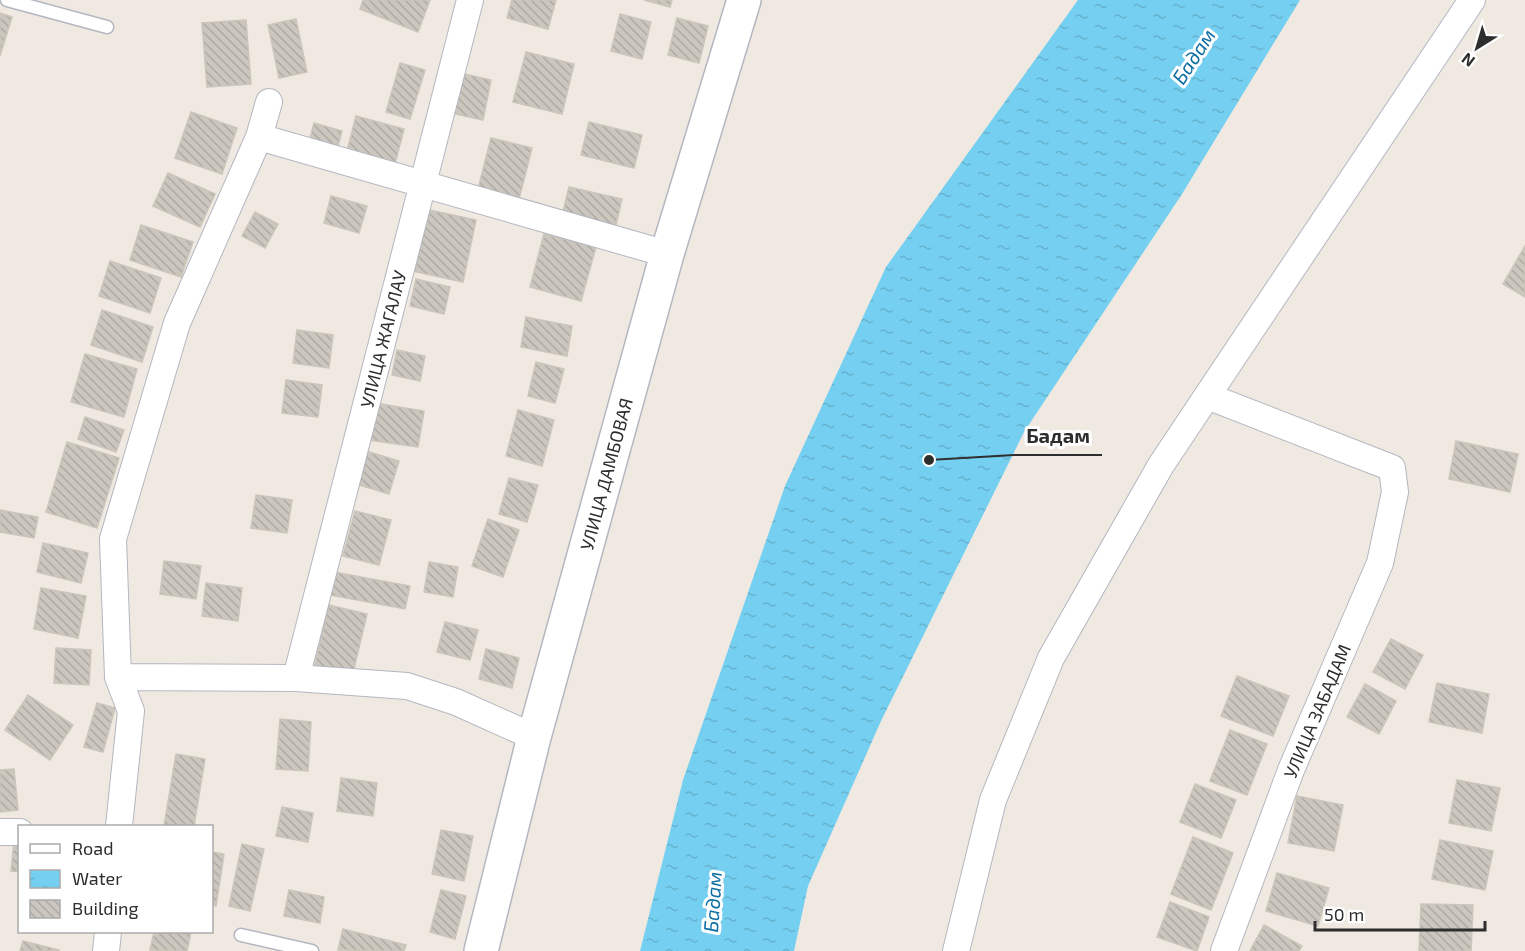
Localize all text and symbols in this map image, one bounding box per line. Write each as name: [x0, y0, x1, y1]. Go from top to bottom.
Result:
north arrow: [1447, 18, 1507, 78]
water label: Бадам: [1166, 24, 1220, 88]
text: N: [1457, 49, 1478, 71]
street label: УЛИЦА ЖАГАЛАУ: [355, 268, 411, 410]
street label: УЛИЦА ДАМБОВАЯ: [575, 395, 637, 553]
callout: Бадам: [1014, 417, 1102, 455]
text: Бадам: [1026, 423, 1090, 447]
street label: УЛИЦА ЗАБАДАМ: [1279, 641, 1355, 781]
legend: [18, 825, 213, 933]
text: Road: [72, 837, 113, 859]
text: Water: [72, 867, 122, 889]
water label: Бадам: [698, 871, 726, 933]
scale bar: [1315, 894, 1484, 932]
text: Building: [72, 897, 139, 919]
text: 50 m: [1324, 903, 1364, 925]

